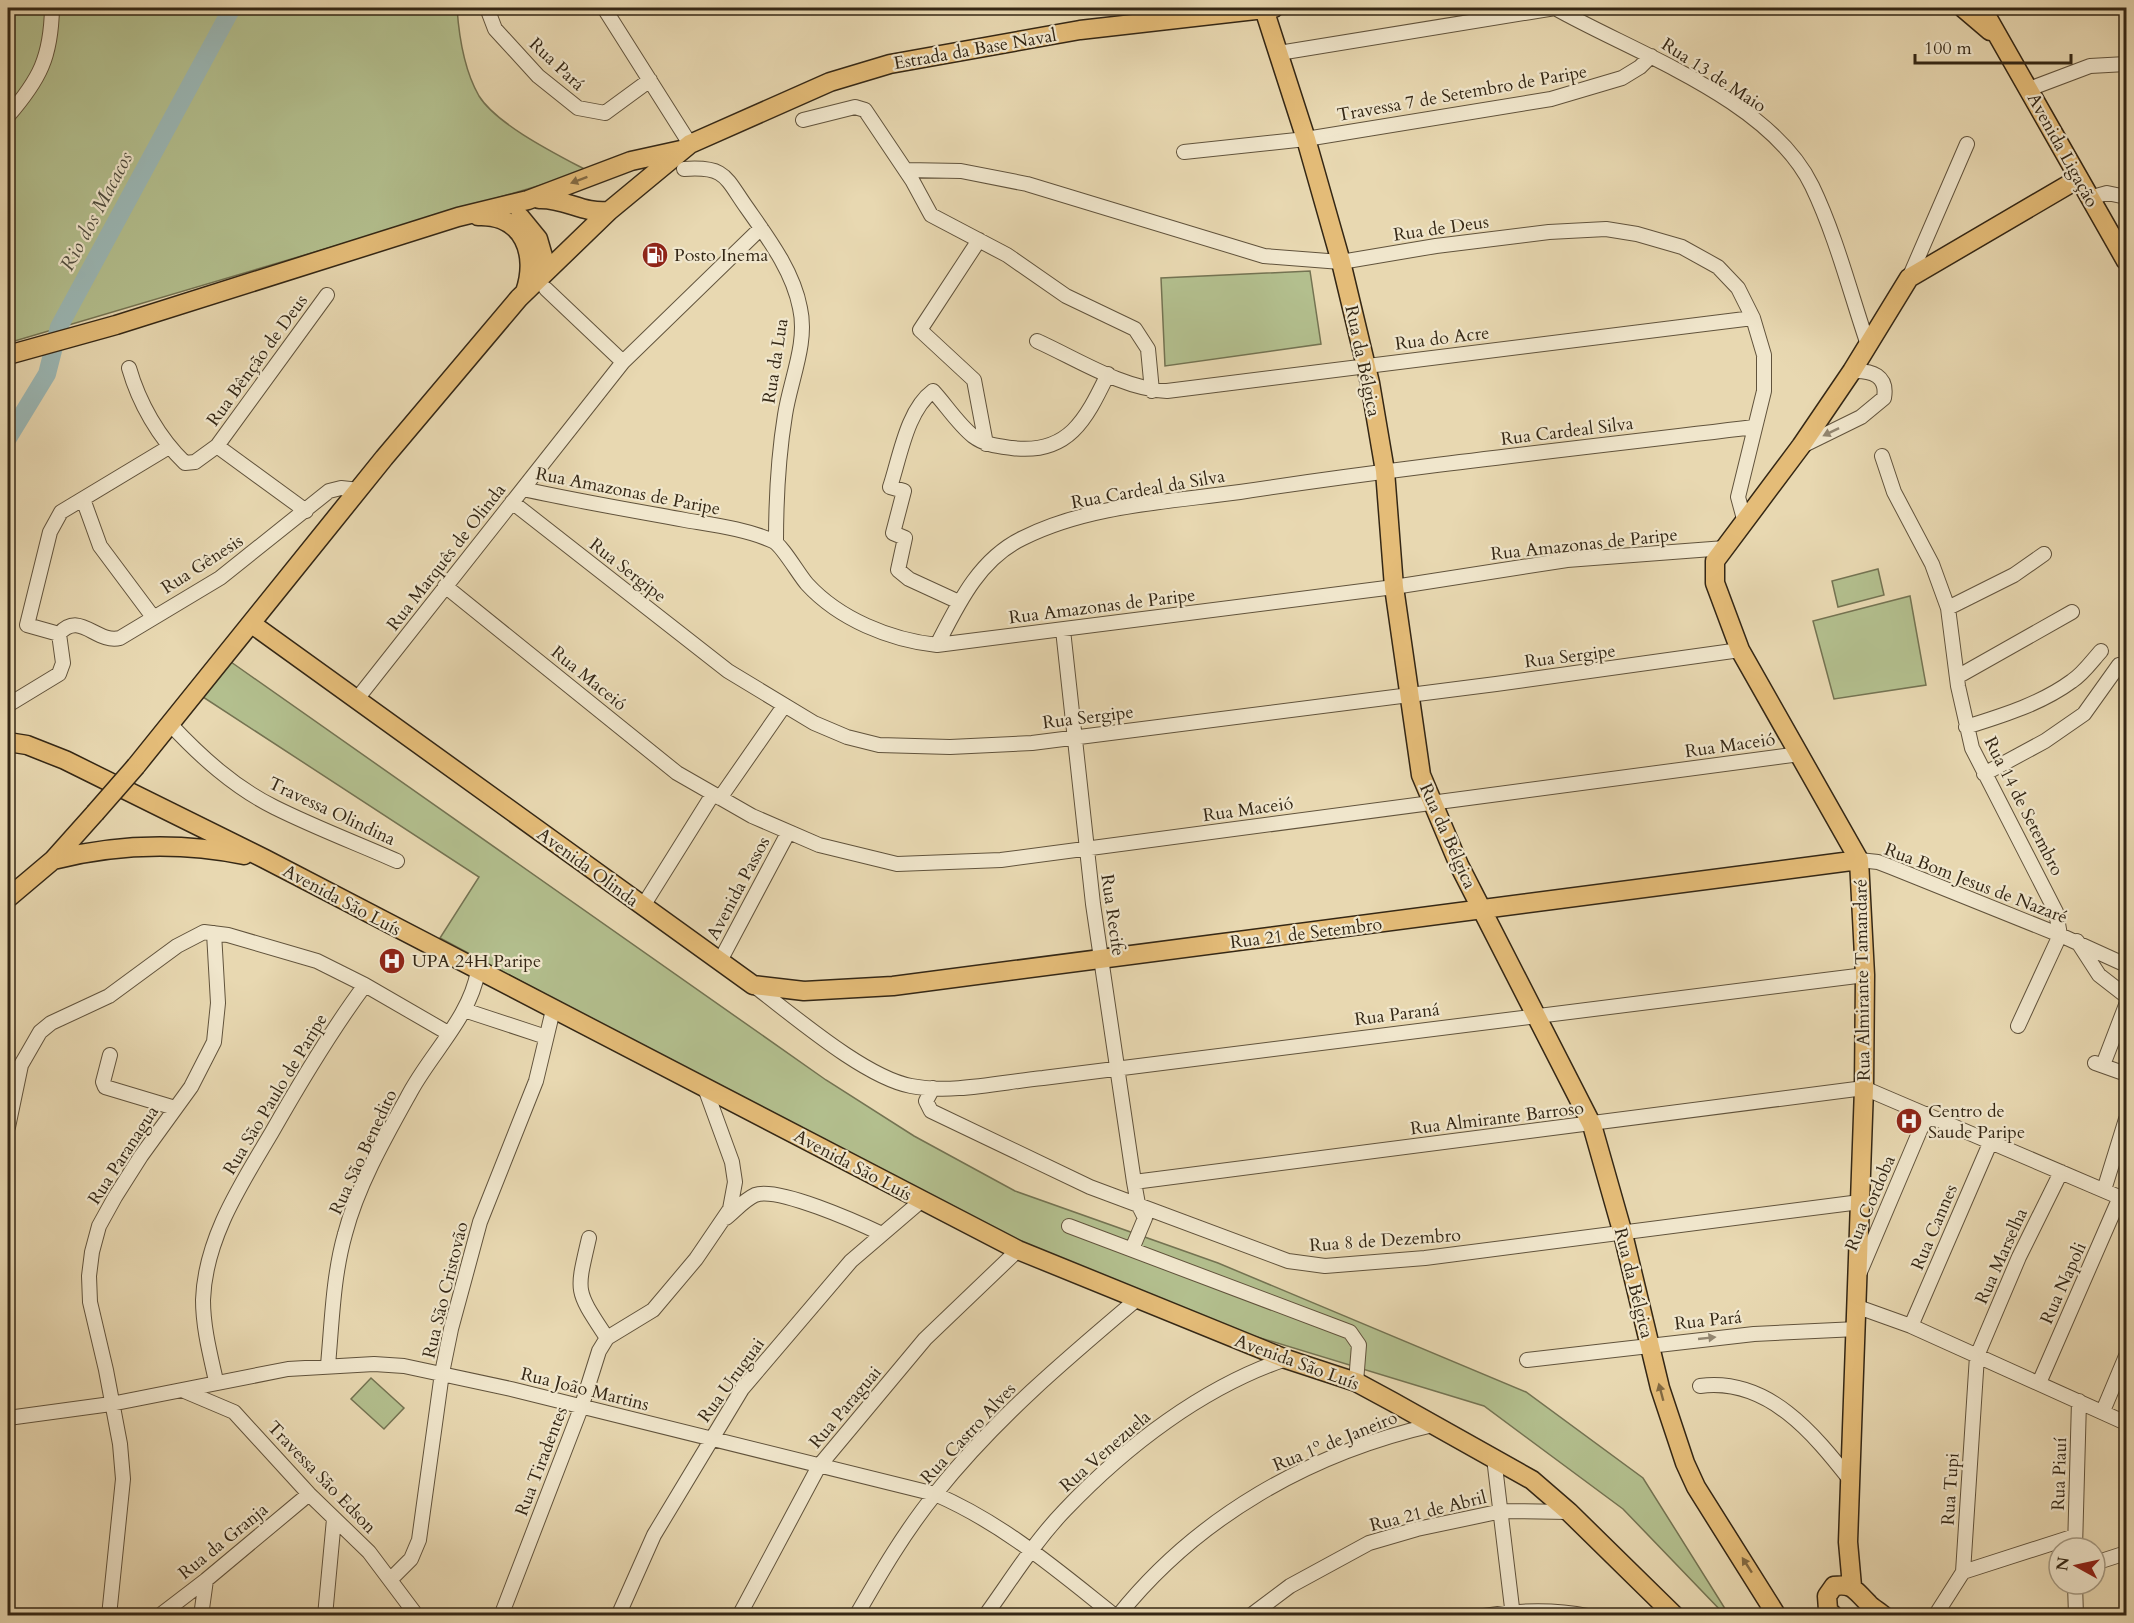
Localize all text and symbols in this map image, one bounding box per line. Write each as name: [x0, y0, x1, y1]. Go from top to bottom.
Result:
street label: Estrada da Base Naval: [892, 23, 1059, 76]
scale bar: [1915, 27, 2071, 65]
street label: Rua Pará: [523, 32, 590, 97]
street label: Rua 13 de Maio: [1656, 32, 1771, 119]
text: 100 m: [1924, 36, 1972, 61]
street label: Travessa 7 de Setembro de Paripe: [1335, 59, 1589, 128]
street label: Avenida Ligação: [2021, 89, 2104, 212]
water label: Rio dos Macacos: [54, 147, 139, 276]
one-way arrow: [570, 176, 588, 186]
street label: Rua de Deus: [1392, 209, 1490, 248]
fuel station icon: Posto Inema: [640, 240, 670, 270]
place label: Posto Inema: [674, 243, 768, 268]
street label: Rua Bênção de Deus: [201, 289, 314, 431]
street label: Rua da Bélgica: [1339, 303, 1387, 419]
street label: Rua da Lua: [756, 317, 795, 405]
street label: Rua do Acre: [1393, 320, 1491, 357]
street label: Rua Cardeal Silva: [1499, 411, 1635, 452]
one-way arrow: [1823, 427, 1840, 436]
street label: Rua Amazonas de Paripe: [533, 461, 722, 522]
street label: Rua Cardeal da Silva: [1069, 464, 1227, 515]
street label: Rua Marquês de Olinda: [381, 478, 512, 636]
street label: Rua Amazonas de Paripe: [1489, 522, 1679, 567]
street label: Rua Gênesis: [157, 529, 248, 600]
street label: Rua Sergipe: [584, 532, 671, 608]
street label: Rua Amazonas de Paripe: [1007, 583, 1197, 630]
street label: Rua Sergipe: [1523, 639, 1617, 674]
street label: Rua Maceió: [546, 640, 632, 717]
street label: Rua Sergipe: [1041, 700, 1135, 735]
street label: Rua Maceió: [1683, 727, 1777, 764]
street label: Rua 14 de Setembro: [1978, 732, 2070, 880]
street label: Travessa Olindina: [264, 771, 400, 852]
street label: Rua da Bélgica: [1413, 779, 1482, 893]
street label: Rua Maceió: [1201, 791, 1295, 828]
street label: Avenida Olinda: [532, 822, 644, 913]
street label: Avenida Passos: [701, 832, 776, 944]
street label: Rua Bom Jesus de Nazaré: [1881, 837, 2071, 930]
street label: Avenida São Luís: [278, 859, 405, 942]
street label: Rua Recife: [1094, 872, 1131, 958]
street label: Rua Almirante Tamandaré: [1848, 879, 1877, 1081]
street label: Rua 21 de Setembro: [1229, 912, 1384, 955]
hospital icon: UPA 24H Paripe: [377, 946, 407, 976]
place label: UPA 24H Paripe: [412, 949, 541, 974]
street label: Rua Paraná: [1353, 997, 1441, 1032]
street label: Rua São Paulo de Paripe: [217, 1009, 334, 1180]
street label: Rua São Benedito: [324, 1085, 403, 1219]
street label: Rua Almirante Barroso: [1409, 1095, 1585, 1142]
place label: Centro de Saude Paripe: [1928, 1099, 2025, 1145]
street label: Rua Paranagua: [82, 1101, 165, 1210]
hospital icon: Centro de Saude Paripe: [1894, 1106, 1924, 1136]
street label: Avenida São Luís: [789, 1124, 916, 1207]
street label: Rua Cordoba: [1839, 1151, 1902, 1255]
street label: Rua Cannes: [1905, 1180, 1964, 1274]
street label: Rua Marselha: [1969, 1204, 2034, 1308]
street label: Rua São Cristovão: [416, 1219, 475, 1361]
street label: Rua 8 de Dezembro: [1308, 1223, 1462, 1258]
street label: Rua da Bélgica: [1608, 1225, 1659, 1341]
street label: Rua Napoli: [2034, 1238, 2093, 1328]
street label: Rua Pará: [1673, 1305, 1743, 1336]
street label: Avenida São Luís: [1231, 1328, 1363, 1397]
street label: Rua Uruguai: [692, 1333, 771, 1428]
one-way arrow: [1698, 1334, 1717, 1343]
street label: Rua João Martins: [518, 1361, 652, 1418]
street label: Rua Paraguai: [803, 1361, 887, 1454]
street label: Rua Castro Alves: [915, 1377, 1022, 1489]
one-way arrow: [1656, 1383, 1665, 1401]
street label: Rua Tiradentes: [509, 1403, 574, 1520]
street label: Rua Venezuela: [1054, 1405, 1156, 1498]
street label: Rua 1º de Janeiro: [1269, 1405, 1401, 1478]
street label: Travessa São Edson: [261, 1416, 382, 1540]
street label: Rua Piauí: [2046, 1437, 2073, 1511]
street label: Rua Tupi: [1935, 1452, 1966, 1526]
street label: Rua 21 de Abril: [1367, 1485, 1490, 1538]
street label: Rua da Granja: [173, 1497, 274, 1585]
north arrow: [2047, 1536, 2107, 1596]
text: N: [2051, 1556, 2075, 1572]
one-way arrow: [1741, 1557, 1752, 1573]

